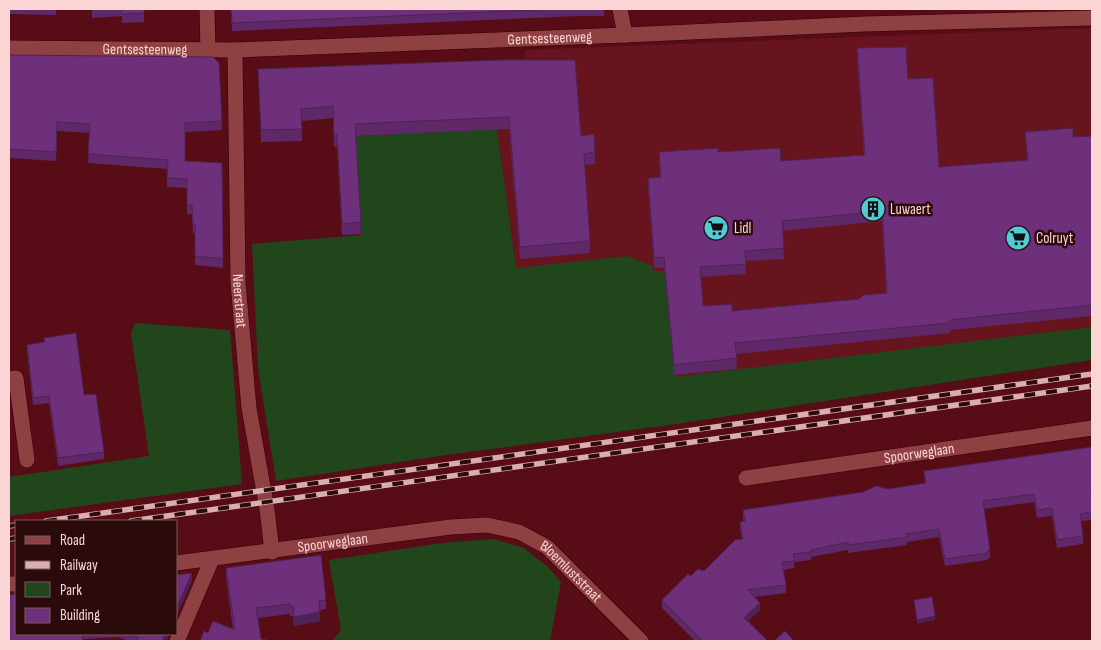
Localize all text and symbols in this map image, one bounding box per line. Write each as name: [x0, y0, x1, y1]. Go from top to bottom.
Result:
street label: Gentsesteenweg: [507, 27, 592, 50]
street label: Gentsesteenweg: [103, 40, 187, 60]
building icon: Luwaert: [860, 196, 886, 222]
place label: Luwaert: [890, 200, 931, 219]
supermarket icon: Lidl: [703, 215, 729, 241]
place label: Lidl: [734, 219, 751, 238]
supermarket icon: Colruyt: [1005, 225, 1031, 251]
place label: Colruyt: [1036, 229, 1074, 248]
street label: Neerstraat: [228, 274, 251, 329]
street label: Spoorweglaan: [883, 439, 956, 468]
legend: [15, 520, 178, 635]
street label: Spoorweglaan: [296, 529, 369, 557]
text: Road: [60, 531, 85, 550]
street label: Bloemluststraat: [537, 536, 606, 607]
text: Railway: [60, 556, 98, 575]
text: Park: [60, 581, 82, 600]
text: Building: [60, 606, 100, 625]

